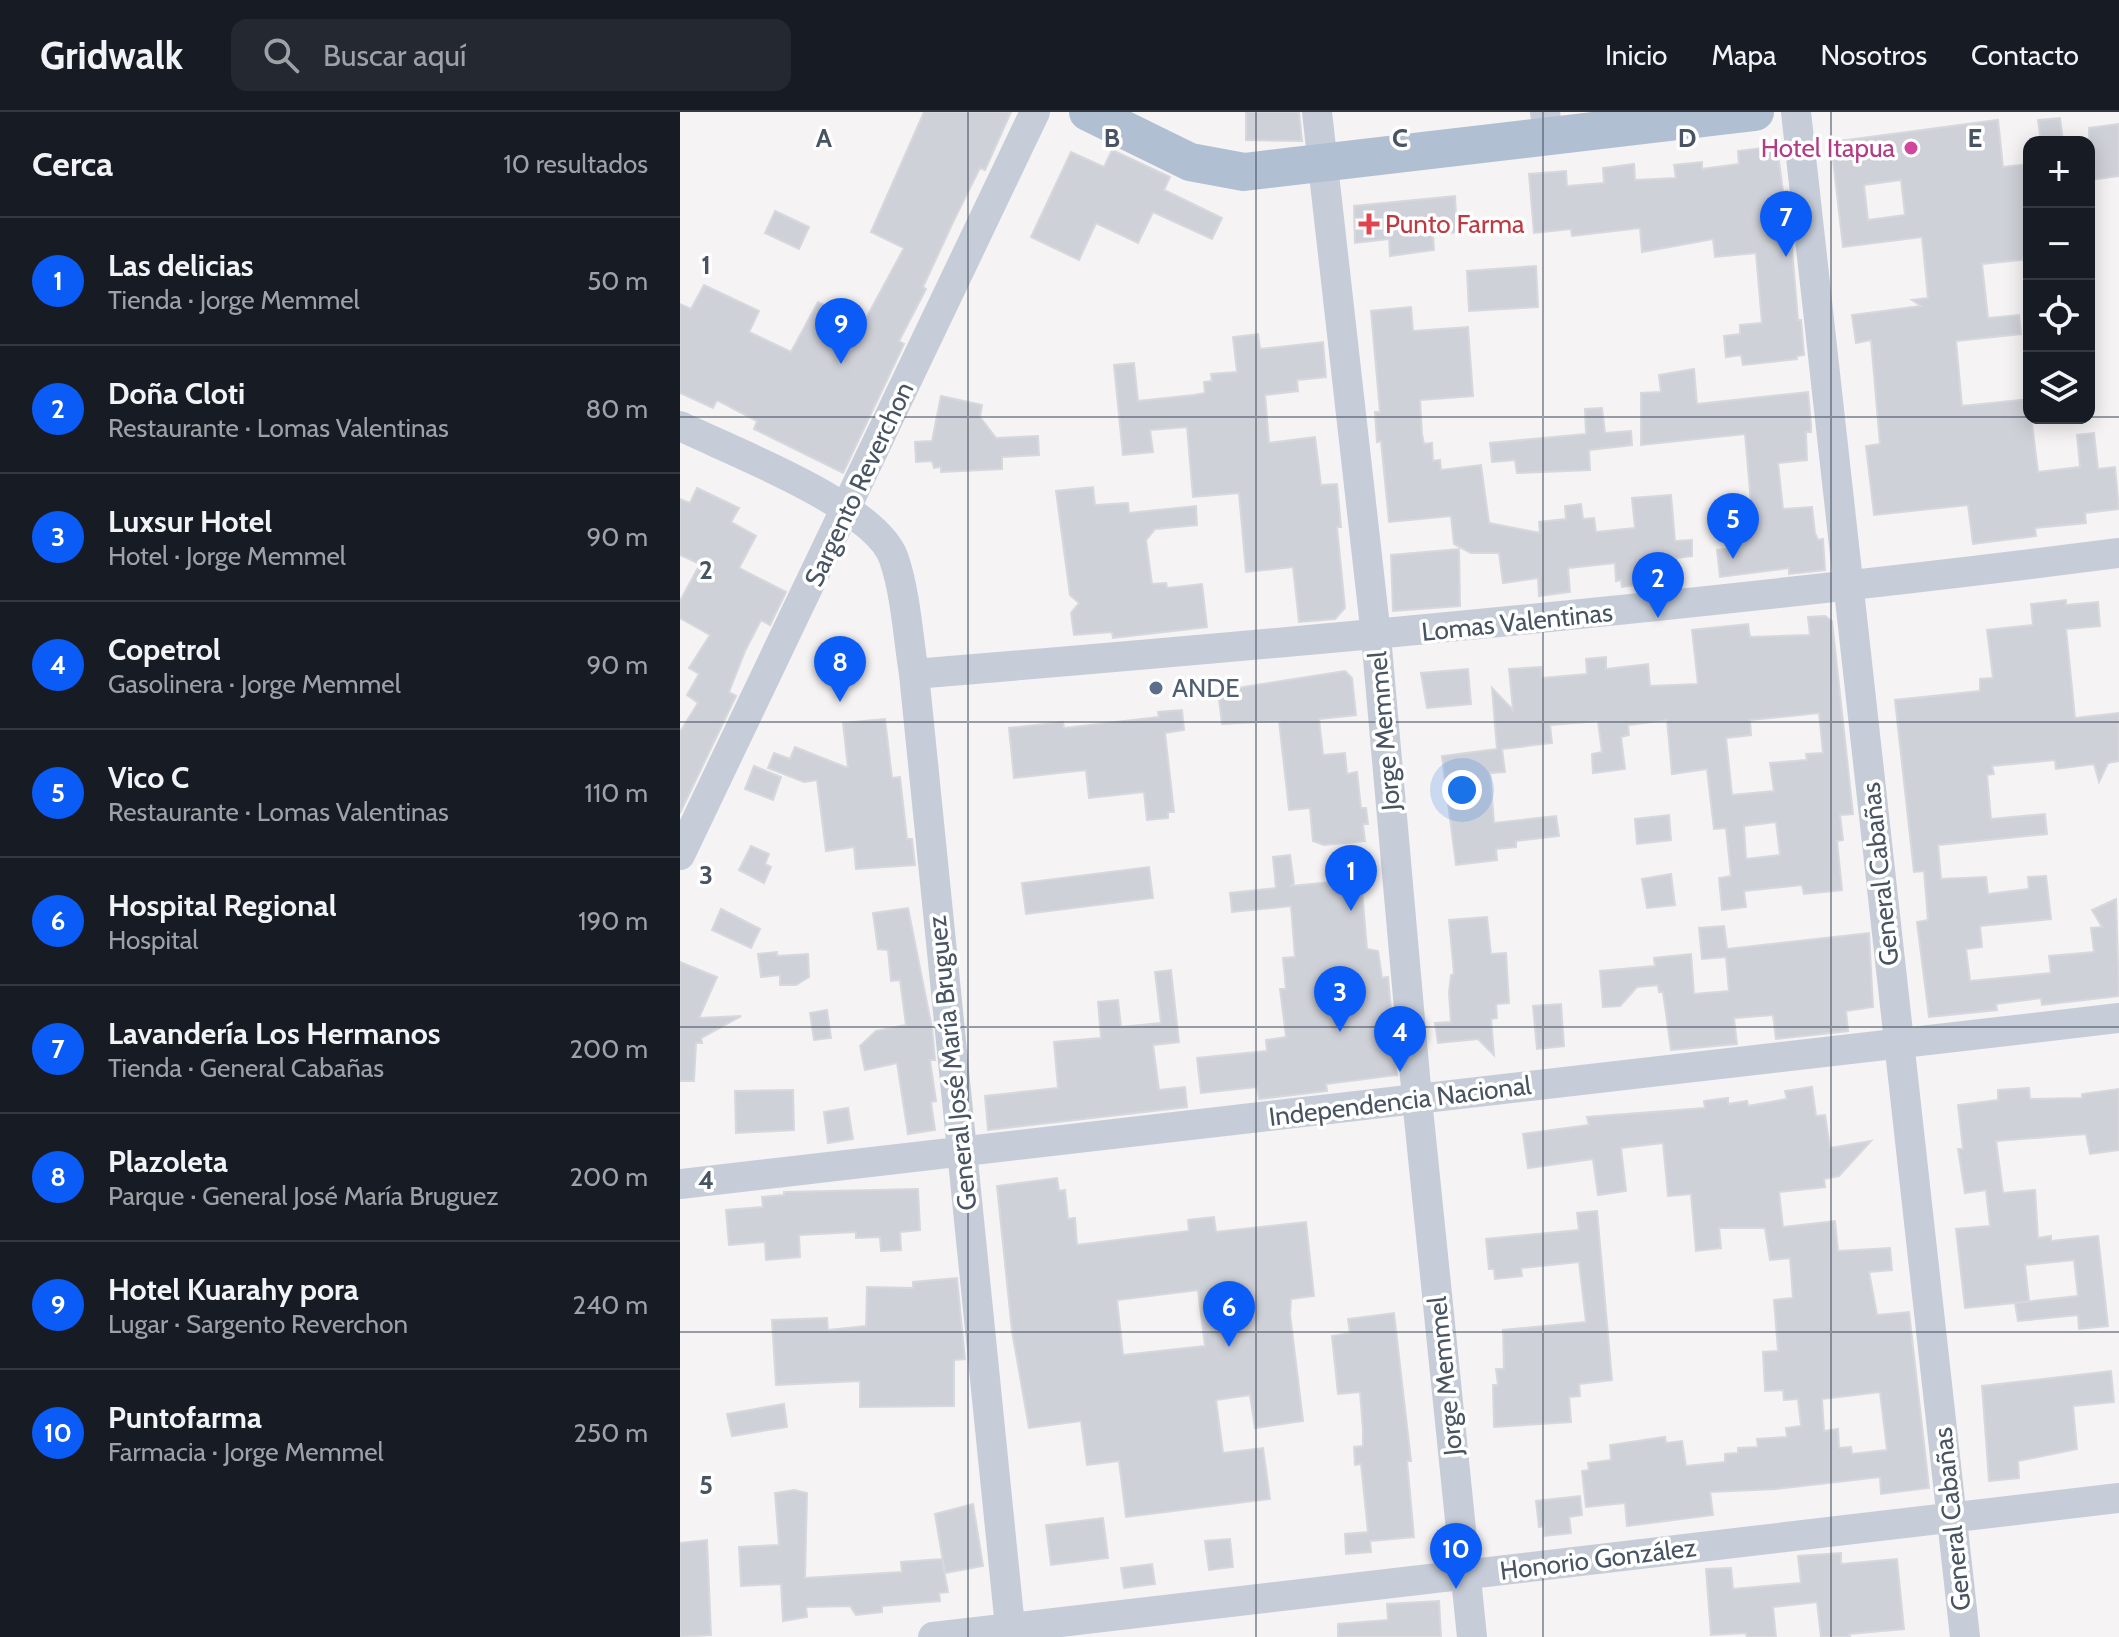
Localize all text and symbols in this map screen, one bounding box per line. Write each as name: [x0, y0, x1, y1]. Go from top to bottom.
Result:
search box: [231, 19, 791, 91]
text: Gridwalk: [40, 32, 183, 79]
icon: search: [259, 33, 303, 77]
text: Buscar aquí: [323, 37, 466, 74]
text: Inicio: [1605, 38, 1668, 72]
text: Mapa: [1712, 38, 1777, 72]
text: Nosotros: [1821, 38, 1927, 72]
text: Contacto: [1971, 38, 2079, 72]
text: A: [816, 122, 833, 154]
text: B: [1104, 122, 1120, 154]
text: C: [1392, 122, 1408, 154]
text: D: [1678, 122, 1696, 154]
text: E: [1968, 122, 1982, 154]
place label: Hotel Itapua: [1761, 132, 1896, 164]
map controls: [2023, 136, 2095, 424]
button: +: [2023, 136, 2095, 208]
marker: Hotel Itapua: [1902, 139, 1920, 157]
text: Cerca: [32, 143, 113, 185]
text: 10 resultados: [503, 148, 648, 180]
pin: 7: [1760, 191, 1812, 257]
place label: Punto Farma: [1385, 208, 1525, 240]
button: −: [2023, 208, 2095, 280]
marker: Punto Farma: [1360, 215, 1378, 233]
text: Las delicias: [108, 247, 254, 284]
text: 1: [701, 249, 711, 281]
text: 1: [53, 265, 63, 297]
text: 50 m: [587, 265, 648, 297]
button: locate: [2023, 280, 2095, 352]
text: Tienda · Jorge Memmel: [108, 284, 360, 316]
pin: 9: [815, 298, 867, 364]
button: layers: [2023, 352, 2095, 424]
text: Doña Cloti: [108, 375, 245, 412]
street label: Sargento Reverchon: [798, 377, 920, 591]
text: 2: [51, 393, 65, 425]
text: 80 m: [585, 393, 648, 425]
text: Restaurante · Lomas Valentinas: [108, 412, 449, 444]
pin: 5: [1707, 493, 1759, 559]
text: Luxsur Hotel: [108, 503, 272, 540]
text: 3: [51, 521, 65, 553]
text: 90 m: [586, 521, 648, 553]
text: Hotel · Jorge Memmel: [108, 540, 346, 572]
pin: 2: [1632, 552, 1684, 618]
text: 2: [699, 554, 713, 586]
street label: Lomas Valentinas: [1420, 596, 1614, 648]
text: Copetrol: [108, 631, 221, 668]
pin: 8: [814, 636, 866, 702]
text: 4: [50, 649, 66, 681]
text: 90 m: [586, 649, 648, 681]
street label: Jorge Memmel: [1361, 650, 1407, 813]
text: Gasolinera · Jorge Memmel: [108, 668, 401, 700]
place label: ANDE: [1172, 672, 1240, 704]
marker: ANDE: [1147, 679, 1165, 697]
text: Vico C: [108, 759, 189, 796]
your location: [1442, 770, 1482, 810]
text: 5: [51, 777, 65, 809]
text: 110 m: [584, 777, 648, 809]
street label: General Cabañas: [1854, 781, 1906, 967]
text: Restaurante · Lomas Valentinas: [108, 796, 449, 828]
pin: 1: [1325, 845, 1377, 911]
text: 3: [699, 859, 713, 891]
text: Hospital Regional: [108, 887, 337, 924]
text: 6: [51, 905, 65, 937]
text: 190 m: [578, 905, 648, 937]
street label: General José María Bruguez: [921, 914, 983, 1212]
text: Hospital: [108, 924, 198, 956]
pin: 3: [1314, 966, 1366, 1032]
pin: 4: [1374, 1006, 1426, 1072]
text: Lavandería Los Hermanos: [108, 1015, 441, 1052]
text: 7: [51, 1033, 65, 1065]
text: 200 m: [569, 1033, 648, 1065]
text: Tienda · General Cabañas: [108, 1052, 384, 1084]
street label: Independencia Nacional: [1267, 1069, 1533, 1133]
text: Plazoleta: [108, 1143, 228, 1180]
text: 8: [50, 1161, 66, 1193]
text: 200 m: [569, 1161, 648, 1193]
text: 4: [698, 1164, 714, 1196]
text: Parque · General José María Bruguez: [108, 1180, 499, 1212]
text: Hotel Kuarahy pora: [108, 1271, 359, 1308]
pin: 6: [1203, 1281, 1255, 1347]
text: 9: [51, 1289, 65, 1321]
text: 240 m: [573, 1289, 648, 1321]
street label: Jorge Memmel: [1421, 1295, 1469, 1458]
text: Lugar · Sargento Reverchon: [108, 1308, 408, 1340]
text: Puntofarma: [108, 1399, 262, 1436]
text: 10: [44, 1417, 72, 1449]
text: 250 m: [574, 1417, 648, 1449]
street label: General Cabañas: [1926, 1426, 1978, 1612]
text: Farmacia · Jorge Memmel: [108, 1436, 384, 1468]
text: 5: [699, 1469, 713, 1501]
pin: 10: [1430, 1523, 1482, 1589]
street label: Honorio González: [1498, 1531, 1698, 1587]

